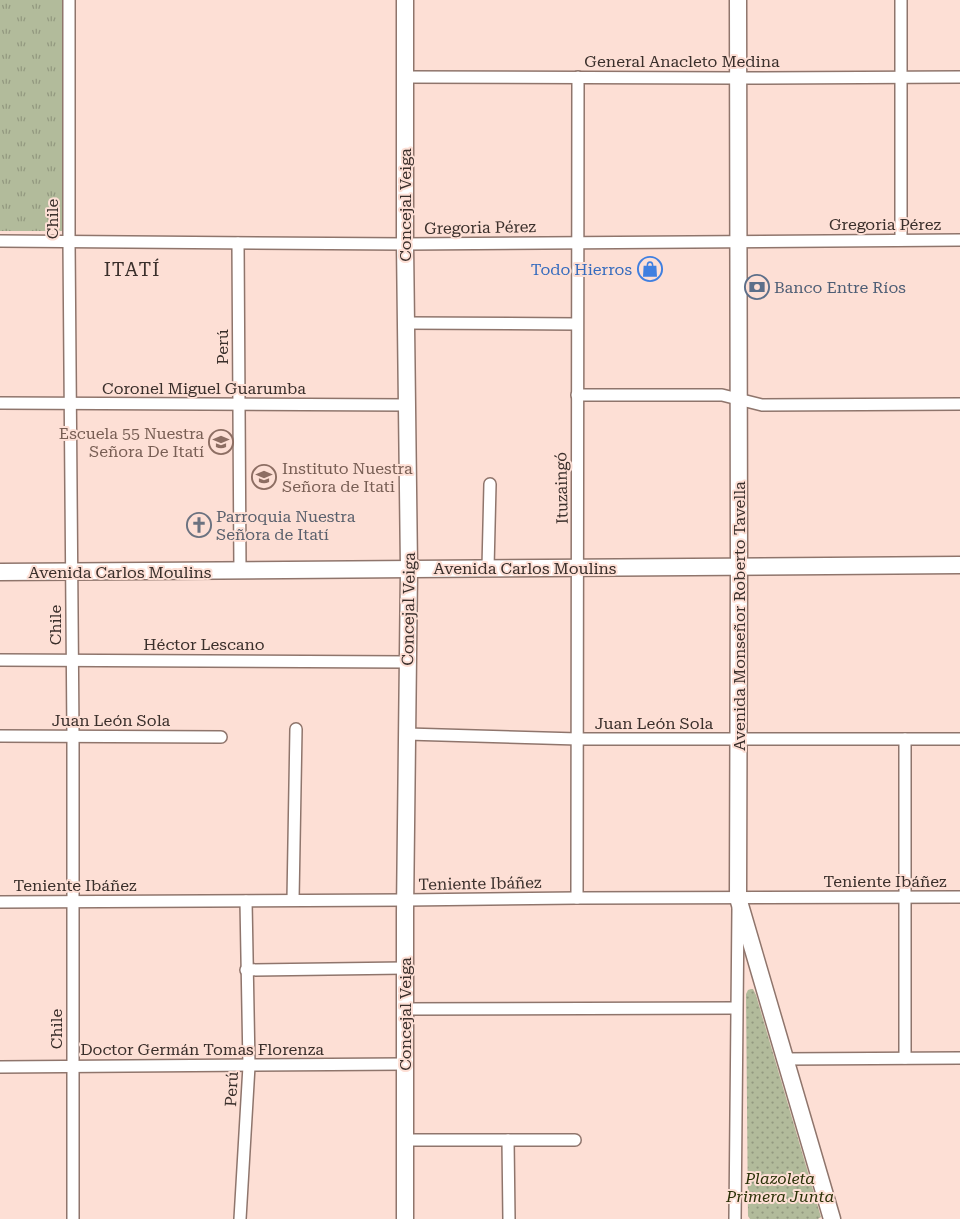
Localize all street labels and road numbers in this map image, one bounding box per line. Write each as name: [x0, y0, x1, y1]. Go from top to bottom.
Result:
street label: General Anacleto Medina: [584, 52, 780, 71]
street label: Concejal Veiga: [396, 148, 415, 262]
street label: Chile: [43, 198, 62, 239]
street label: Gregoria Pérez: [829, 215, 941, 234]
street label: Gregoria Pérez: [424, 217, 537, 238]
street label: Perú: [213, 329, 232, 365]
street label: Coronel Miguel Guarumba: [102, 379, 306, 398]
street label: Ituzaingó: [551, 452, 572, 524]
street label: Avenida Monseñor Roberto Tavella: [730, 481, 749, 751]
street label: Concejal Veiga: [398, 552, 419, 666]
street label: Avenida Carlos Moulins: [434, 559, 617, 578]
street label: Avenida Carlos Moulins: [29, 563, 212, 582]
street label: Chile: [46, 604, 65, 645]
street label: Héctor Lescano: [143, 635, 265, 654]
street label: Juan León Sola: [52, 711, 171, 730]
street label: Juan León Sola: [595, 714, 714, 733]
street label: Teniente Ibáñez: [824, 872, 947, 891]
street label: Teniente Ibáñez: [418, 873, 542, 894]
street label: Teniente Ibáñez: [14, 876, 137, 895]
street label: Concejal Veiga: [396, 957, 415, 1071]
street label: Chile: [47, 1008, 66, 1049]
street label: Doctor Germán Tomas Florenza: [80, 1040, 324, 1059]
street label: Perú: [221, 1071, 242, 1107]

